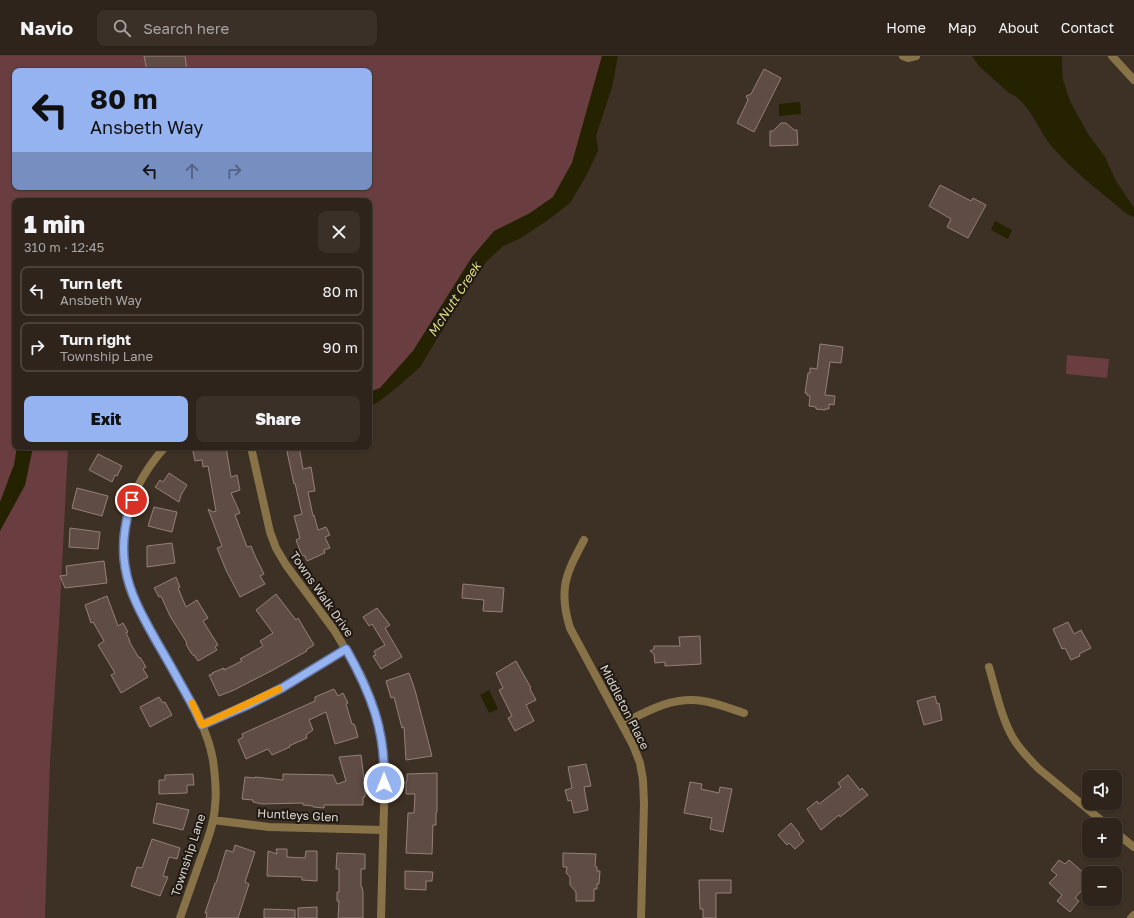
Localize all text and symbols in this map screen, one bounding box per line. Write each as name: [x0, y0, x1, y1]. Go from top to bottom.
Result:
search box: [97, 10, 377, 46]
text: Navio: [20, 16, 73, 39]
icon: search: [111, 17, 133, 39]
text: Search here: [143, 19, 229, 37]
text: Home: [886, 19, 926, 36]
text: Map: [948, 19, 976, 36]
text: About: [998, 19, 1039, 36]
text: Contact: [1061, 19, 1114, 36]
text: 80 m: [90, 82, 158, 115]
icon: left: [24, 84, 76, 136]
text: Ansbeth Way: [90, 116, 203, 138]
icon: left: [139, 160, 161, 182]
icon: ahead: [181, 160, 203, 182]
icon: right: [223, 160, 245, 182]
text: 1 min: [24, 209, 85, 238]
button: close: [318, 211, 360, 253]
text: 310 m · 12:45: [24, 239, 104, 255]
water label: McNutt Creek: [424, 257, 485, 339]
text: Turn left: [60, 274, 122, 292]
icon: left: [26, 280, 48, 302]
text: 80 m: [323, 282, 358, 300]
text: Ansbeth Way: [60, 292, 142, 308]
text: Turn right: [60, 330, 131, 348]
icon: right: [26, 336, 48, 358]
text: 90 m: [323, 338, 358, 356]
text: Township Lane: [60, 348, 153, 364]
button: Exit: [24, 396, 188, 442]
button: Share: [196, 396, 360, 442]
pin: [115, 483, 149, 517]
icon: arrive: [121, 489, 143, 511]
street label: Towns Walk Drive: [287, 548, 357, 640]
street label: Middleton Place: [597, 662, 653, 752]
position arrow: [363, 762, 405, 804]
map controls: [1082, 770, 1122, 906]
button: sound: [1082, 770, 1122, 810]
street label: Huntleys Glen: [257, 805, 339, 825]
street label: Township Lane: [168, 812, 208, 898]
button: +: [1082, 818, 1122, 858]
button: −: [1082, 866, 1122, 906]

